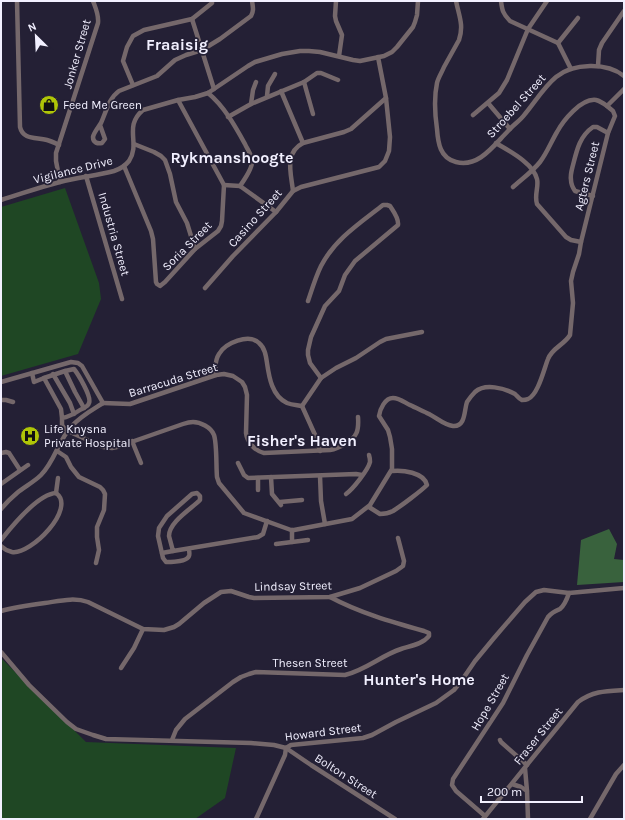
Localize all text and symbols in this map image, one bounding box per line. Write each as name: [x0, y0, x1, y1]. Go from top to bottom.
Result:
north arrow: [16, 16, 56, 56]
street label: Jonker Street: [60, 17, 94, 90]
text: N: [26, 20, 38, 35]
district label: Fraaisig: [146, 35, 208, 54]
street label: Stroebel Street: [484, 71, 549, 141]
shop icon: Feed Me Green: [38, 94, 60, 116]
place label: Feed Me Green: [63, 98, 142, 112]
street label: Agters Street: [572, 139, 602, 212]
district label: Rykmanshoogte: [171, 148, 293, 167]
street label: Vigilance Drive: [32, 153, 114, 187]
street label: Casino Street: [225, 186, 285, 250]
street label: Industria Street: [95, 191, 133, 278]
street label: Soria Street: [159, 218, 215, 274]
street label: Barracuda Street: [127, 360, 220, 400]
place label: Life Knysna Private Hospital: [44, 422, 131, 450]
hospital icon: Life Knysna Private Hospital: [19, 425, 41, 447]
district label: Fisher's Haven: [247, 431, 357, 450]
street label: Lindsay Street: [254, 578, 333, 594]
street label: Thesen Street: [273, 656, 348, 670]
district label: Hunter's Home: [363, 670, 475, 689]
street label: Hope Street: [468, 671, 512, 733]
street label: Fraser Street: [511, 704, 566, 768]
street label: Howard Street: [284, 720, 363, 744]
street label: Bolton Street: [312, 751, 380, 802]
scale bar: [481, 778, 582, 804]
text: 200 m: [487, 785, 522, 799]

